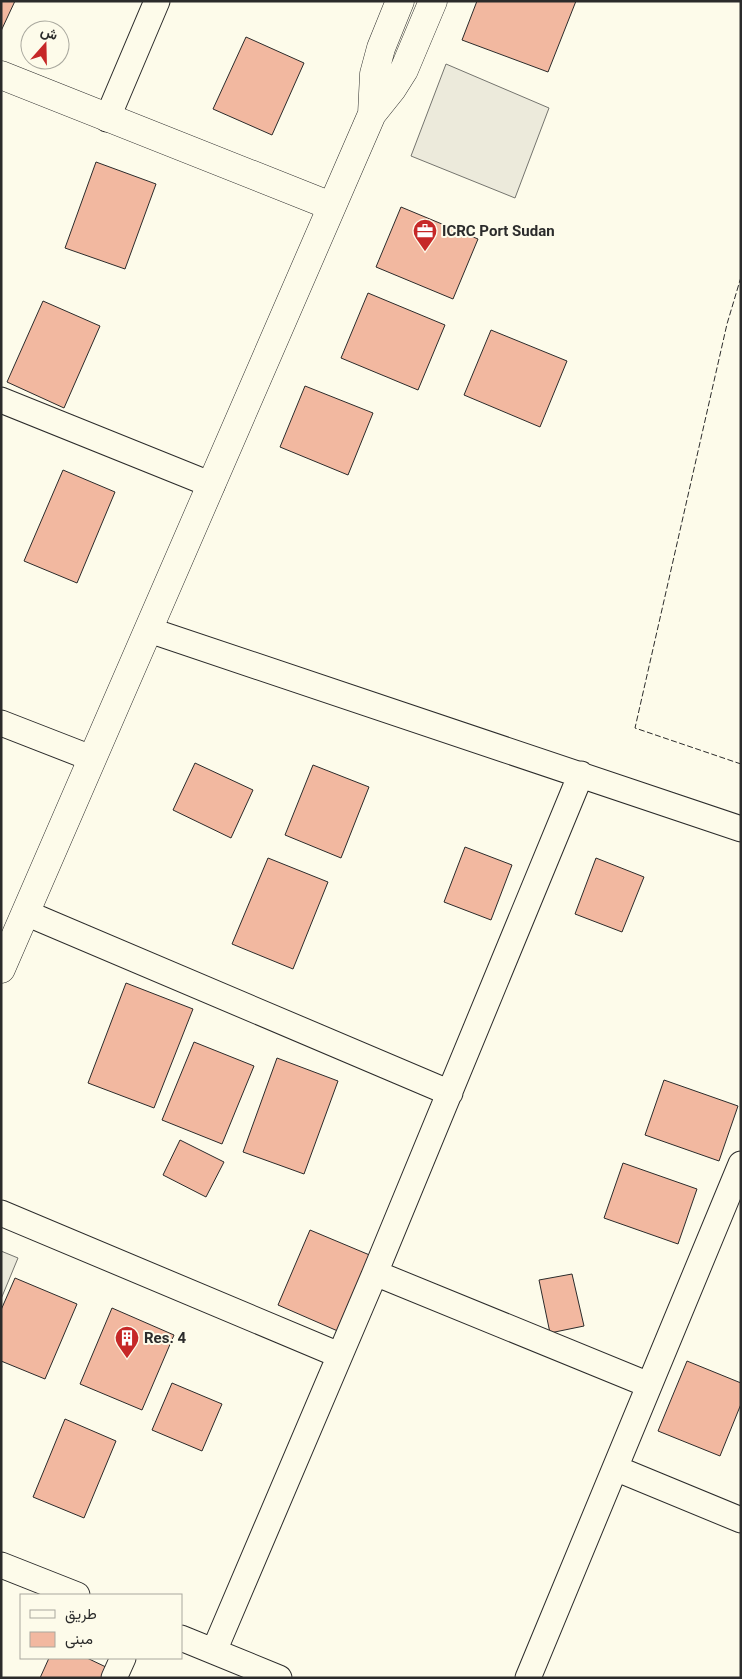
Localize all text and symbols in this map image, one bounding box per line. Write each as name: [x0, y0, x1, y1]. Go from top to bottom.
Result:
north arrow: [20, 20, 70, 70]
text: ش: [38, 22, 60, 44]
office icon: ICRC Port Sudan: [412, 218, 438, 252]
place label: ICRC Port Sudan: [442, 222, 555, 240]
building icon: Res. 4: [114, 1325, 140, 1359]
place label: Res. 4: [144, 1329, 186, 1347]
legend: [20, 1594, 182, 1659]
text: طريق: [65, 1605, 97, 1624]
text: مبنى: [65, 1630, 93, 1649]

